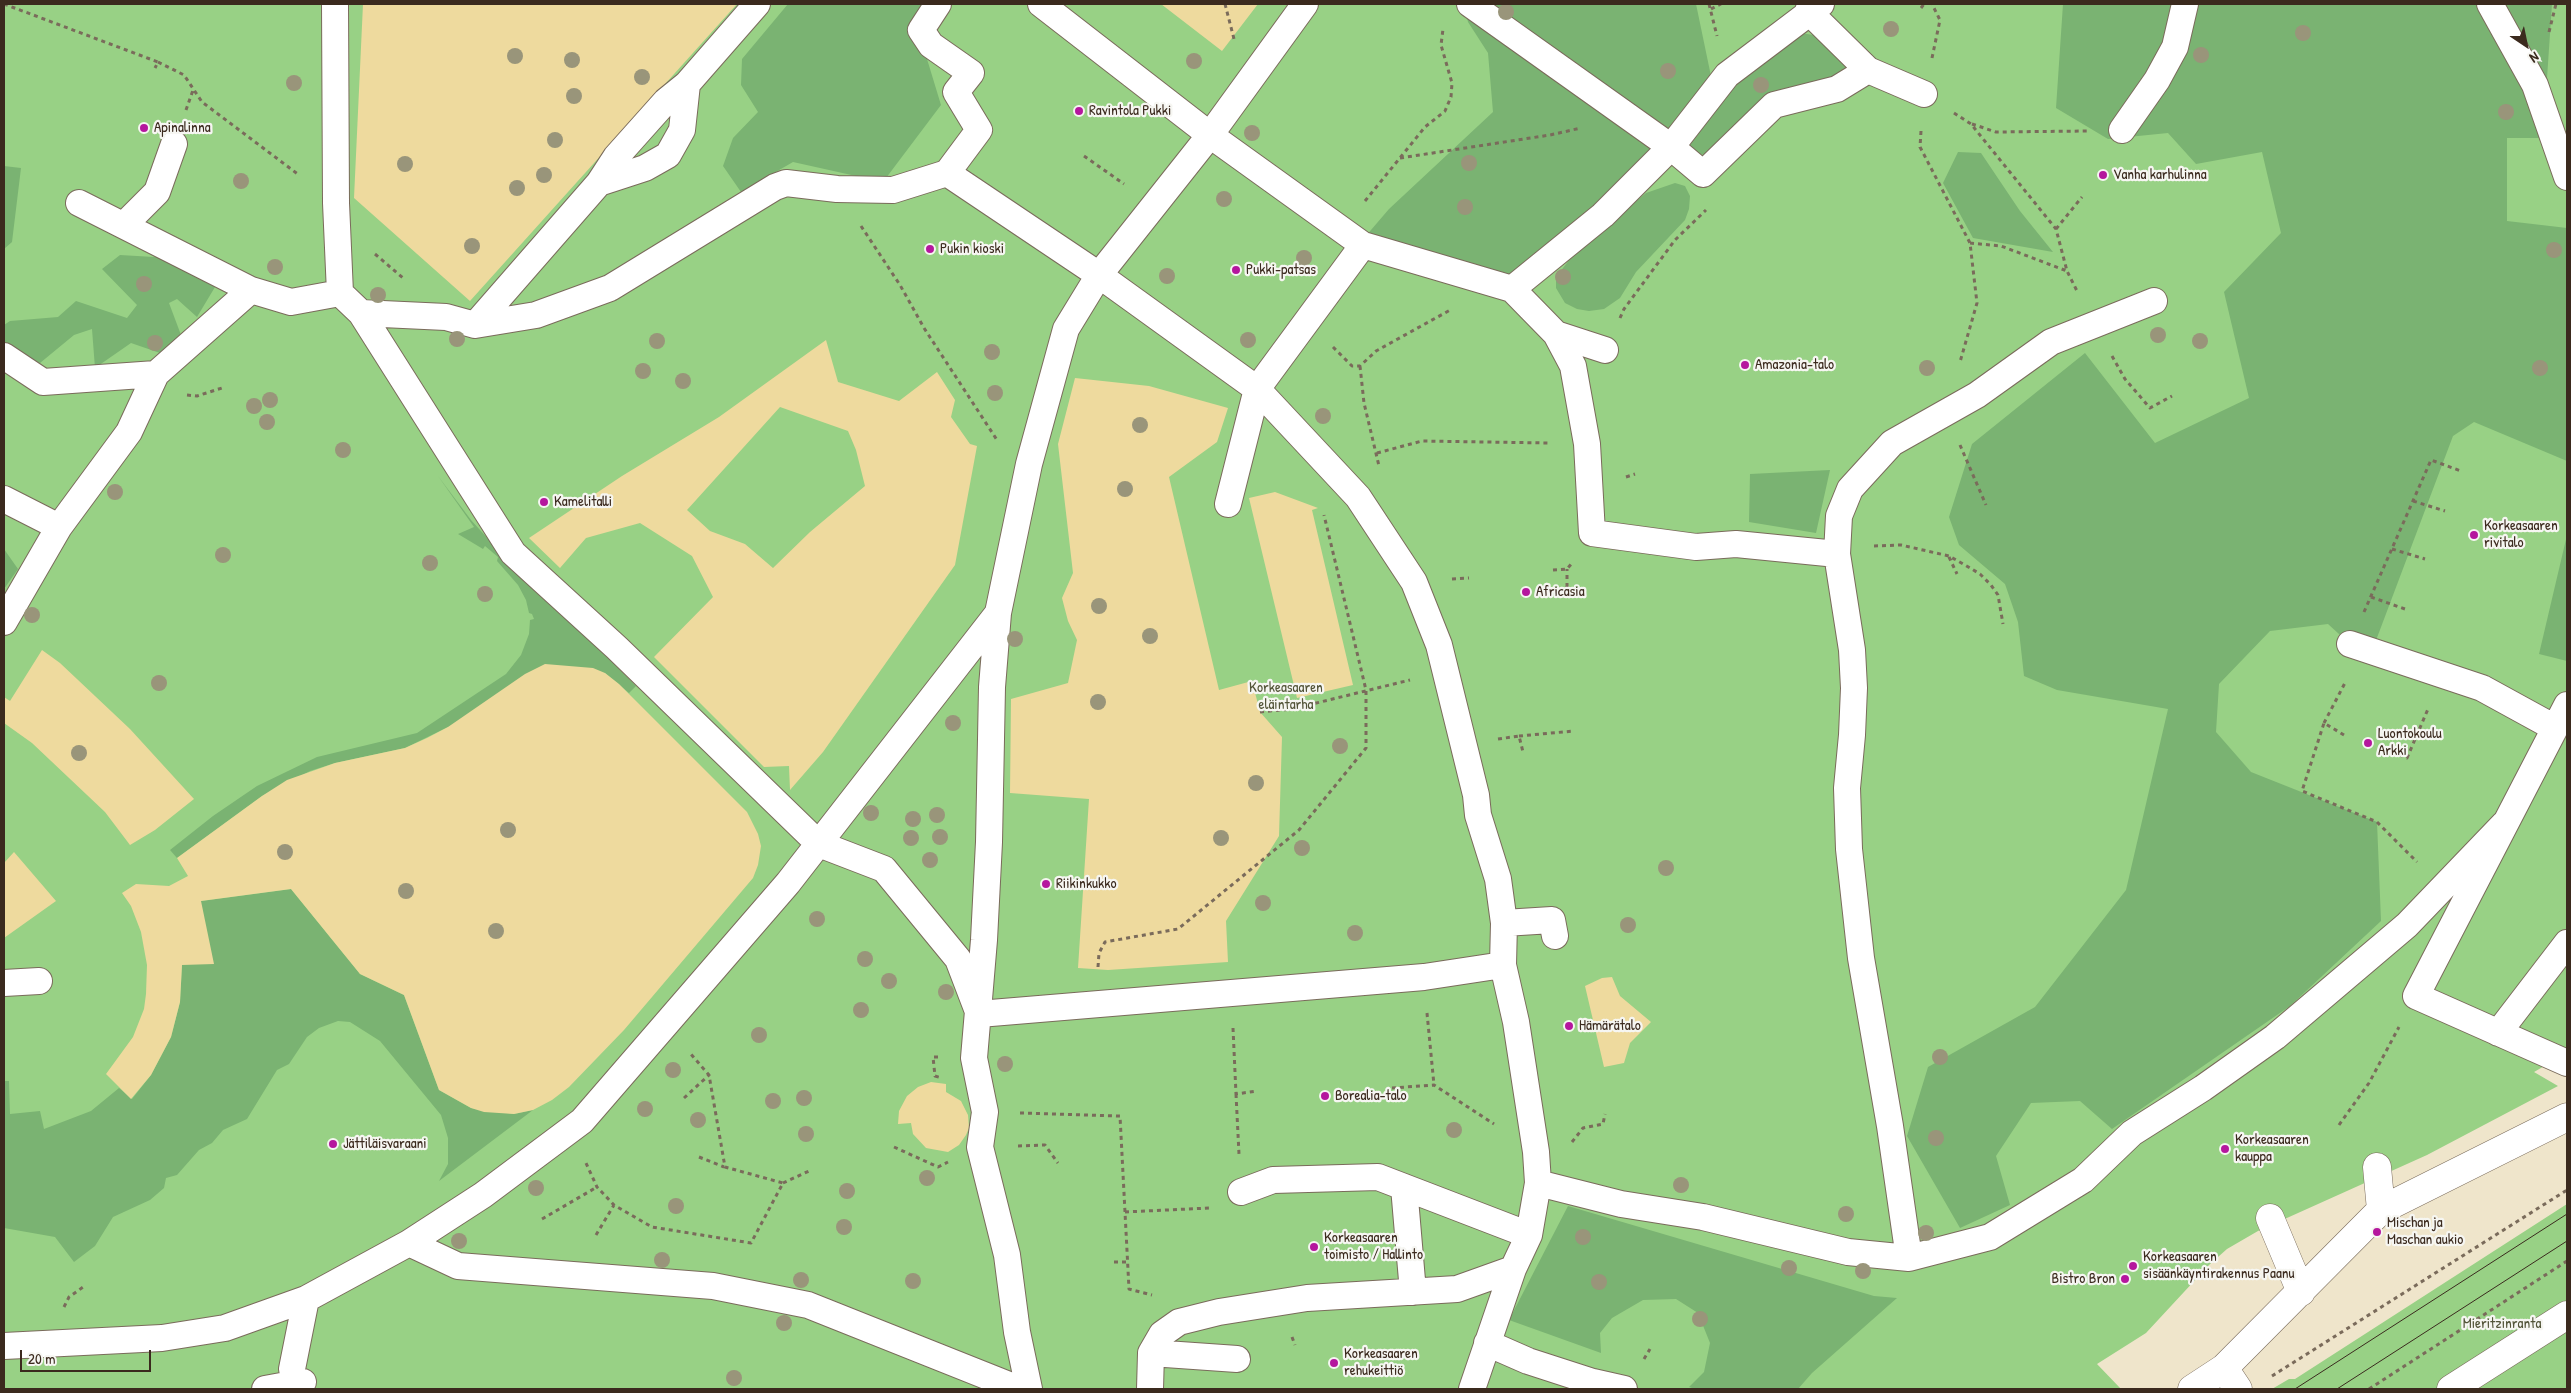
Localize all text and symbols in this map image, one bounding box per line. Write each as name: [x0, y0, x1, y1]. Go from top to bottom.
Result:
north arrow: [2501, 20, 2551, 70]
text: N: [2526, 48, 2543, 68]
place label: Ravintola Pukki: [1089, 102, 1171, 120]
marker: Ravintola Pukki: [1073, 105, 1085, 117]
place label: Apinalinna: [154, 119, 211, 137]
marker: Apinalinna: [138, 122, 150, 134]
place label: Vanha karhulinna: [2113, 166, 2207, 184]
marker: Vanha karhulinna: [2097, 169, 2109, 181]
place label: Pukin kioski: [940, 240, 1004, 258]
marker: Pukin kioski: [924, 243, 936, 255]
place label: Pukki-patsas: [1246, 261, 1316, 279]
marker: Pukki-patsas: [1230, 264, 1242, 276]
place label: Amazonia-talo: [1755, 356, 1834, 374]
marker: Amazonia-talo: [1739, 359, 1751, 371]
place label: Kamelitalli: [554, 493, 612, 511]
marker: Kamelitalli: [538, 496, 550, 508]
place label: Korkeasaaren rivitalo: [2484, 517, 2558, 552]
marker: Korkeasaaren rivitalo: [2468, 529, 2480, 541]
place label: Africasia: [1536, 583, 1585, 601]
marker: Africasia: [1520, 586, 1532, 598]
park label: Korkeasaaren eläintarha: [1249, 679, 1323, 714]
place label: Luontokoulu Arkki: [2378, 725, 2442, 760]
marker: Luontokoulu Arkki: [2362, 737, 2374, 749]
place label: Riikinkukko: [1056, 875, 1117, 893]
marker: Riikinkukko: [1040, 878, 1052, 890]
place label: Hämärätalo: [1579, 1017, 1641, 1035]
marker: Hämärätalo: [1563, 1020, 1575, 1032]
place label: Borealia-talo: [1335, 1087, 1407, 1105]
marker: Borealia-talo: [1319, 1090, 1331, 1102]
place label: Korkeasaaren kauppa: [2235, 1131, 2309, 1166]
place label: Jättiläisvaraani: [343, 1135, 427, 1153]
marker: Jättiläisvaraani: [327, 1138, 339, 1150]
marker: Korkeasaaren kauppa: [2219, 1143, 2231, 1155]
place label: Mischan ja Maschan aukio: [2387, 1214, 2463, 1249]
marker: Mischan ja Maschan aukio: [2371, 1226, 2383, 1238]
place label: Korkeasaaren toimisto / Hallinto: [1324, 1229, 1423, 1264]
marker: Korkeasaaren toimisto / Hallinto: [1308, 1241, 1320, 1253]
place label: Korkeasaaren sisäänkäyntirakennus Paanu: [2143, 1248, 2295, 1283]
marker: Korkeasaaren sisäänkäyntirakennus Paanu: [2127, 1260, 2139, 1272]
place label: Bistro Bron: [2052, 1270, 2115, 1288]
marker: Bistro Bron: [2119, 1273, 2131, 1285]
park label: Mieritzinranta: [2463, 1315, 2541, 1333]
scale bar: [22, 1340, 154, 1372]
place label: Korkeasaaren rehukeittiö: [1344, 1345, 1418, 1380]
text: 20 m: [28, 1348, 55, 1369]
marker: Korkeasaaren rehukeittiö: [1328, 1357, 1340, 1369]

